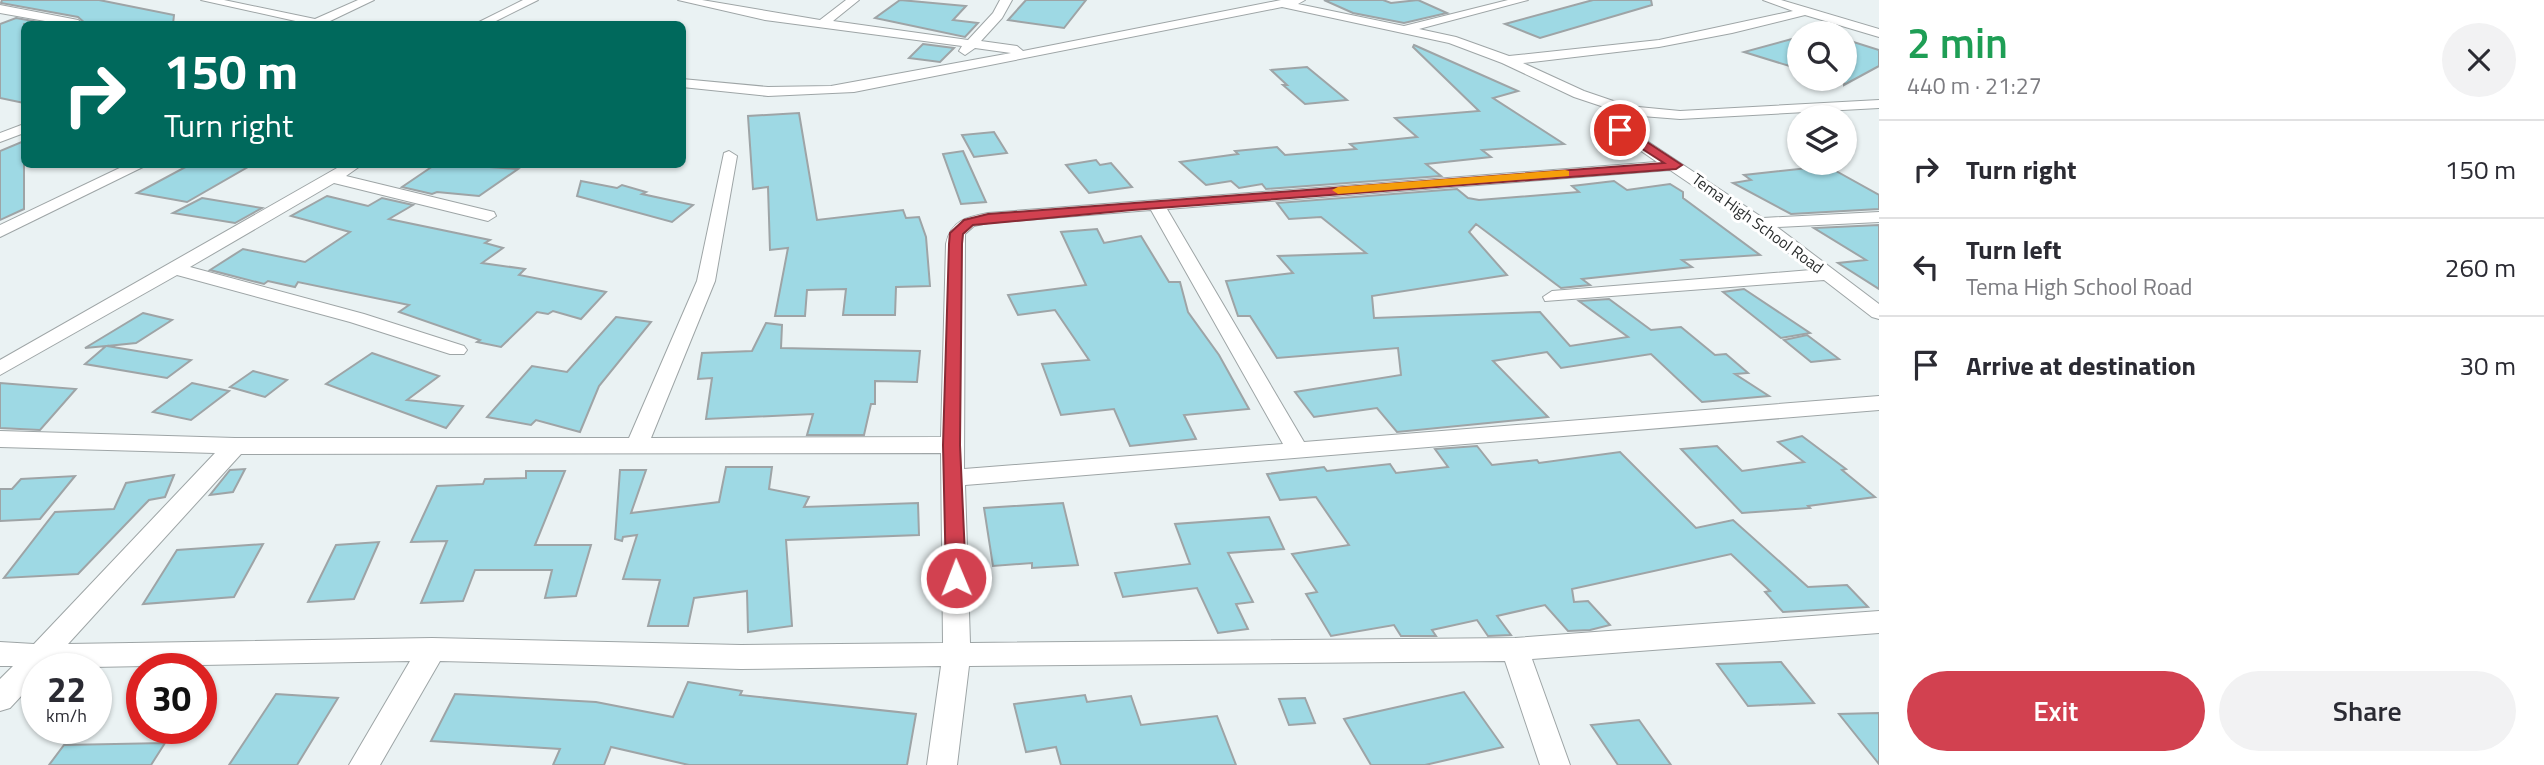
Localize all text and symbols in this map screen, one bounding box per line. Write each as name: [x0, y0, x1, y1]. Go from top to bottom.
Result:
text: 2 min: [1907, 10, 2008, 74]
map controls: [1787, 21, 1857, 175]
button: search: [1787, 21, 1857, 91]
button: close: [2442, 23, 2516, 97]
text: 150 m: [164, 33, 298, 108]
icon: right: [49, 49, 140, 140]
text: 440 m · 21:27: [1907, 68, 2042, 103]
pin: [1590, 100, 1650, 160]
text: Turn right: [164, 101, 293, 149]
button: layers: [1787, 105, 1857, 175]
icon: arrive: [1601, 111, 1639, 149]
icon: right: [1907, 150, 1945, 188]
text: Turn right: [1966, 150, 2077, 189]
text: 150 m: [2445, 150, 2516, 189]
street label: Tema High School Road: [1687, 167, 1829, 279]
text: Turn left: [1966, 230, 2061, 269]
icon: left: [1907, 248, 1945, 286]
text: 260 m: [2445, 248, 2516, 287]
text: Tema High School Road: [1966, 269, 2193, 304]
icon: arrive: [1907, 346, 1945, 384]
text: Arrive at destination: [1966, 346, 2196, 385]
text: 30 m: [2459, 346, 2516, 385]
position arrow: [919, 541, 993, 615]
speed limit sign: 30: [126, 653, 217, 744]
text: 22: [47, 662, 86, 716]
button: Exit: [1907, 671, 2205, 751]
button: Share: [2219, 671, 2516, 751]
text: km/h: [46, 702, 87, 729]

